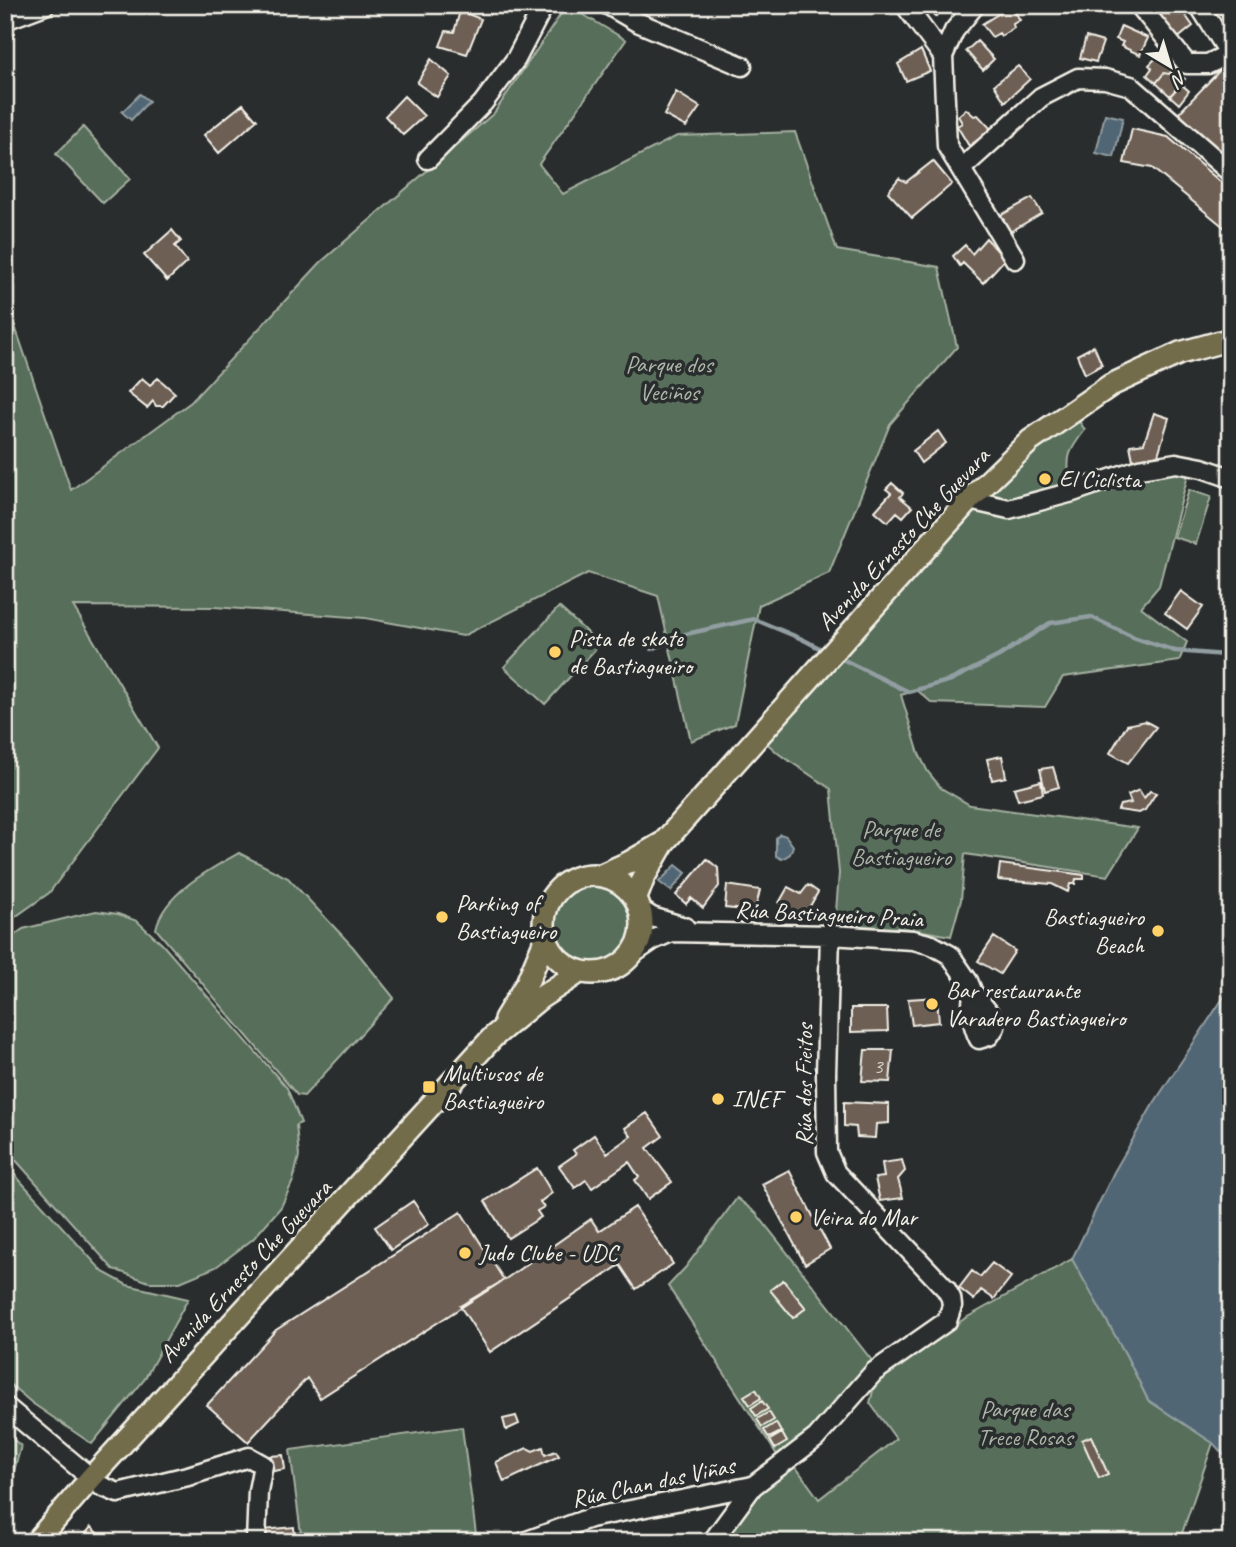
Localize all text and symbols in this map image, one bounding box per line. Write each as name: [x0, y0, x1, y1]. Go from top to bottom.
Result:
north arrow: [1134, 32, 1204, 102]
text: N: [1165, 66, 1192, 94]
park label: Parque dos Veciños: [626, 349, 715, 407]
street label: Avenida Ernesto Che Guevara: [810, 440, 997, 637]
place label: El Ciclista: [1059, 464, 1142, 494]
marker: El Ciclista: [1037, 471, 1053, 487]
place label: Pista de skate de Bastiagueiro: [569, 623, 695, 681]
marker: Pista de skate de Bastiagueiro: [547, 644, 563, 660]
park label: Parque de Bastiagueiro: [851, 814, 953, 872]
place label: Parking of Bastiagueiro: [456, 888, 558, 946]
street label: Rúa Bastiagueiro Praia: [735, 894, 925, 934]
place label: Bastiagueiro Beach: [1044, 902, 1146, 960]
marker: Parking of Bastiagueiro: [434, 909, 450, 925]
marker: Bastiagueiro Beach: [1150, 923, 1166, 939]
place label: Bar restaurante Varadero Bastiagueiro: [946, 975, 1128, 1033]
marker: Bar restaurante Varadero Bastiagueiro: [924, 996, 940, 1012]
street label: Rúa dos Fieitos: [789, 1021, 819, 1146]
house number: 3: [873, 1053, 884, 1079]
place label: Multiusos de Bastiagueiro: [443, 1058, 545, 1116]
marker: Multiusos de Bastiagueiro: [421, 1079, 437, 1095]
place label: INEF: [732, 1084, 787, 1114]
marker: INEF: [710, 1091, 726, 1107]
street label: Avenida Ernesto Che Guevara: [152, 1172, 339, 1369]
place label: Veira do Mar: [810, 1202, 919, 1232]
marker: Veira do Mar: [788, 1209, 804, 1225]
place label: Judo Clube - UDC: [478, 1238, 621, 1268]
marker: Judo Clube - UDC: [457, 1245, 473, 1261]
park label: Parque das Trece Rosas: [978, 1394, 1075, 1452]
street label: Rúa Chan das Viñas: [569, 1450, 740, 1514]

